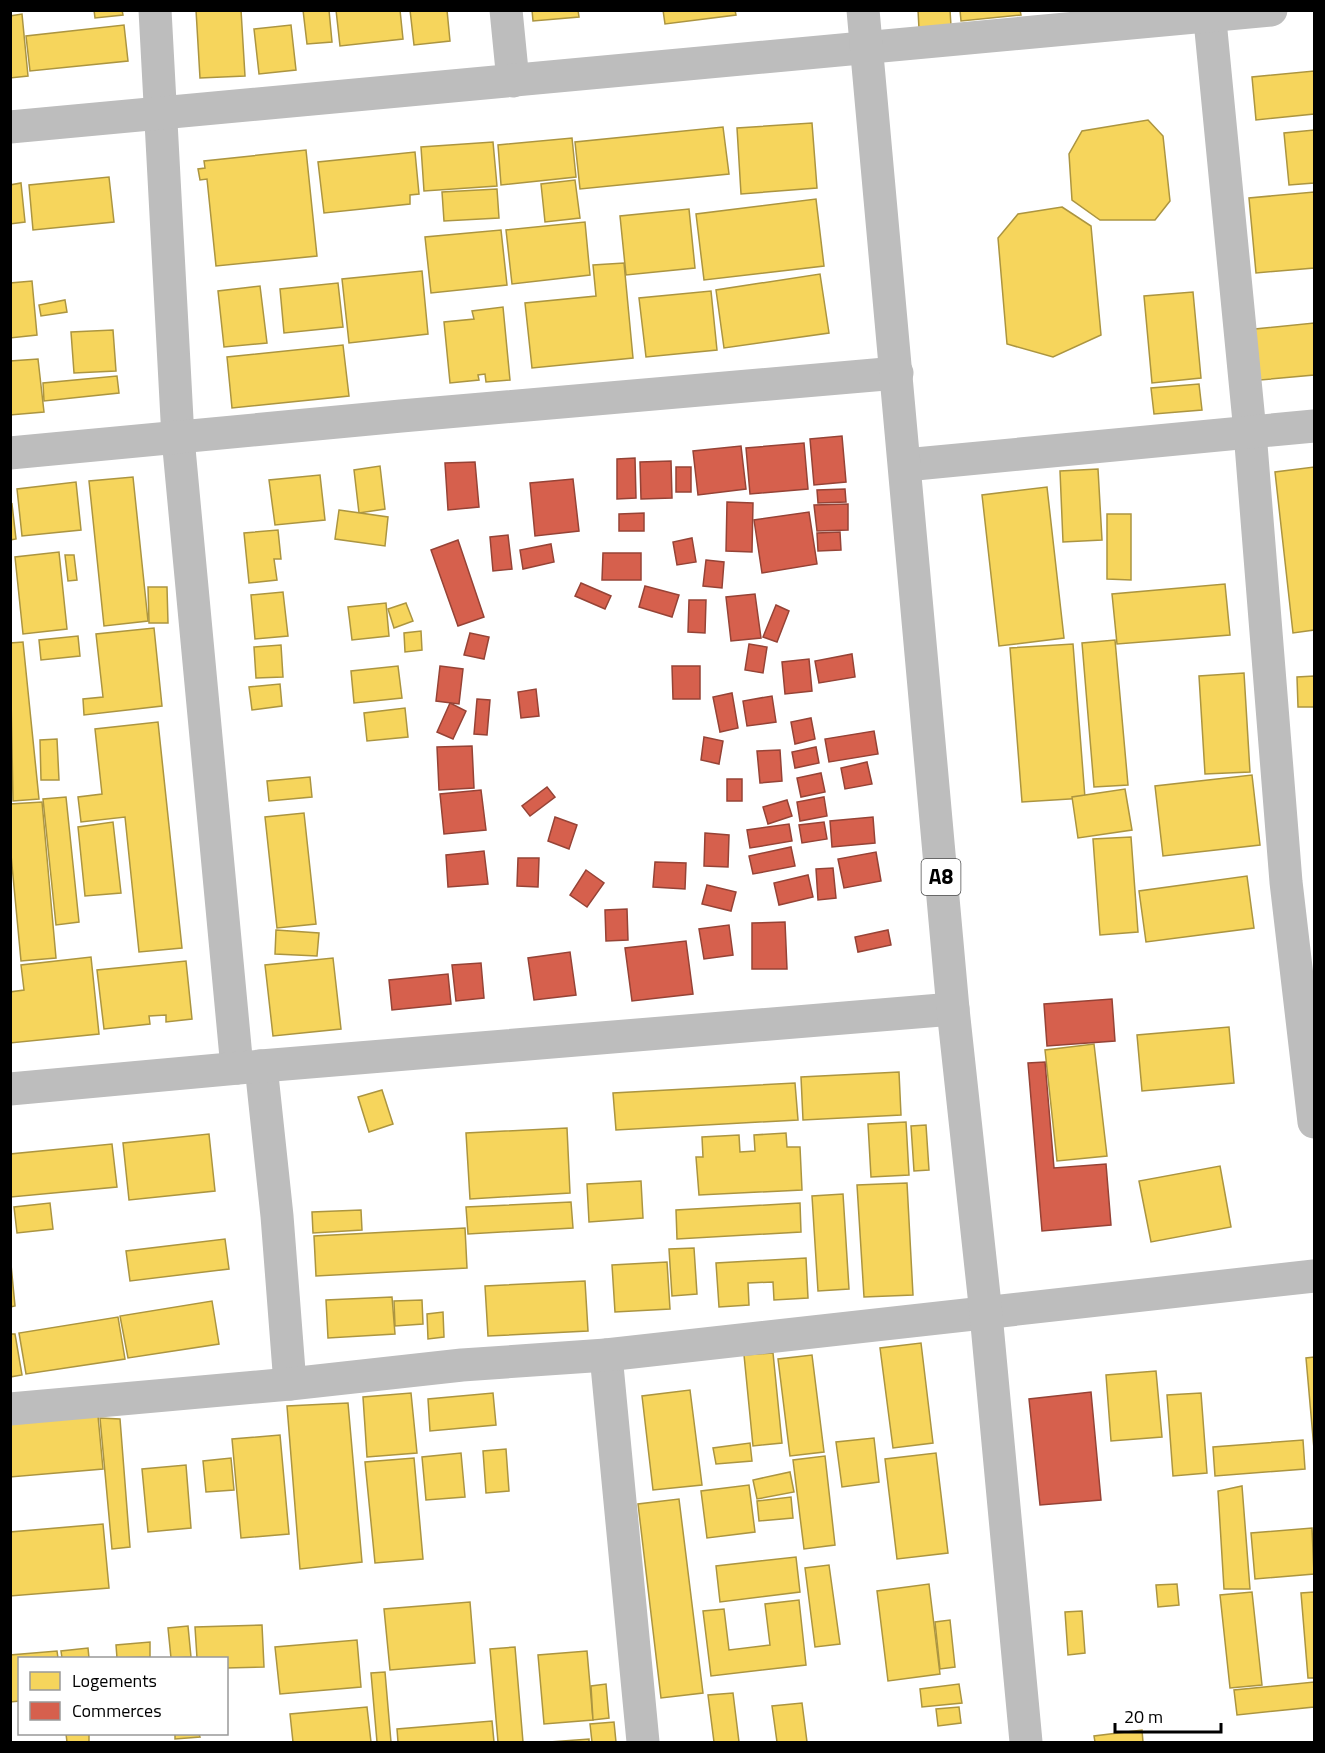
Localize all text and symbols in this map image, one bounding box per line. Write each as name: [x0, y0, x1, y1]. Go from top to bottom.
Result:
road number: A8: [922, 859, 960, 895]
legend: [18, 1657, 228, 1735]
text: Logements: [72, 1667, 157, 1694]
scale bar: [1115, 1696, 1222, 1734]
text: Commerces: [72, 1697, 162, 1724]
text: 20 m: [1124, 1703, 1163, 1730]

